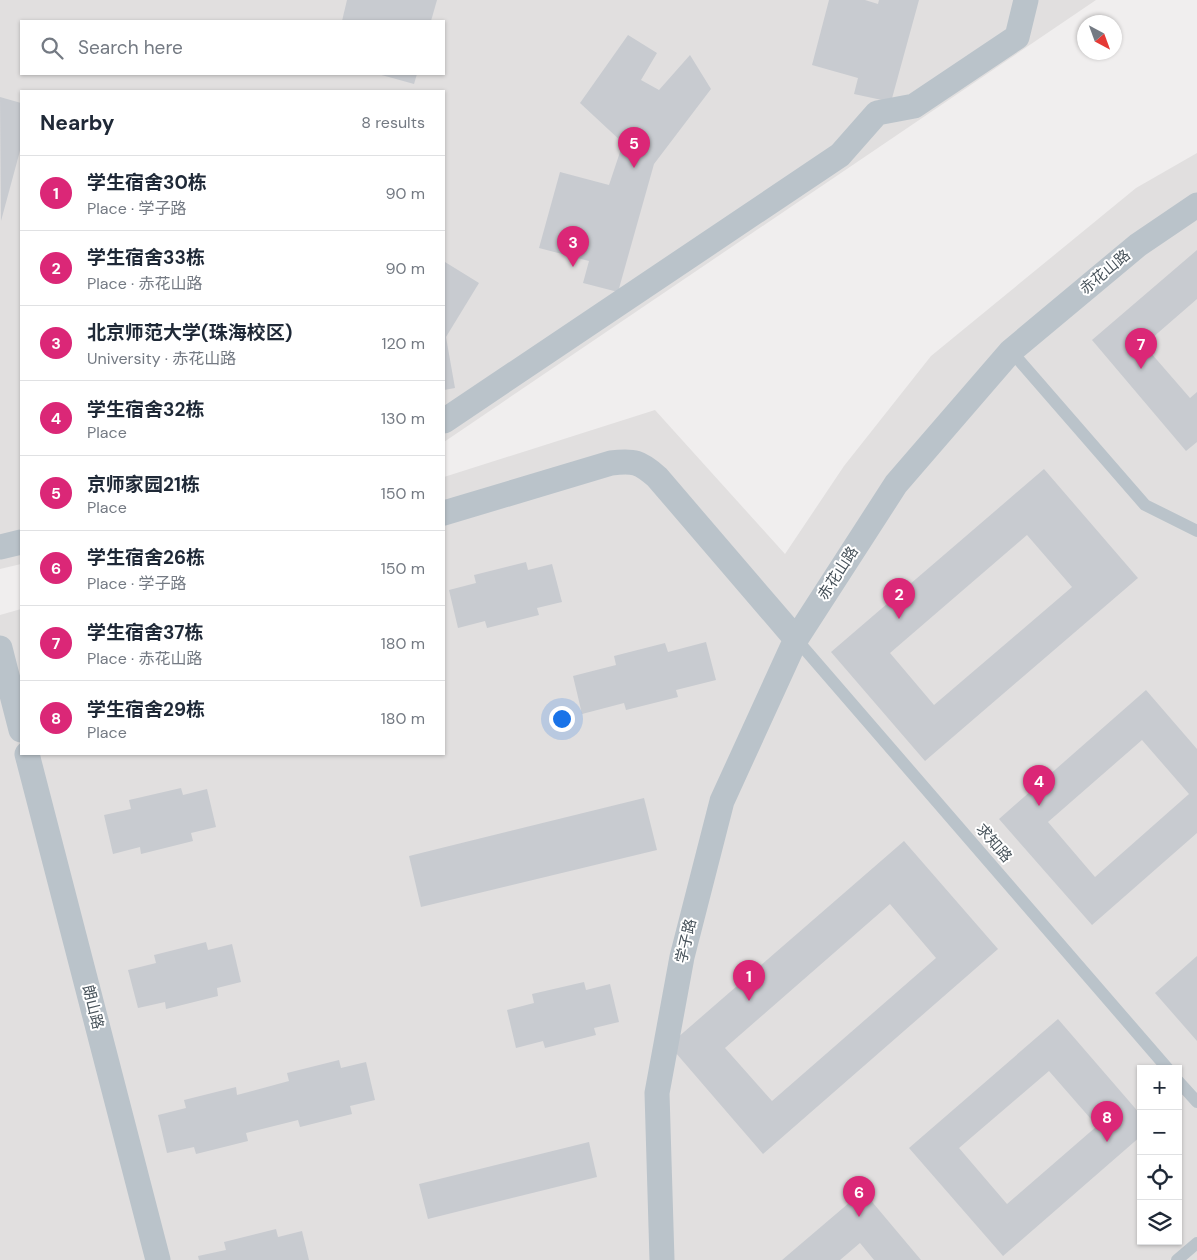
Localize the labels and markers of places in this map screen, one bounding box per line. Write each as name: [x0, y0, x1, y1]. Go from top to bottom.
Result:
pin: 5: [618, 127, 650, 168]
pin: 3: [557, 226, 589, 267]
pin: 7: [1125, 328, 1157, 369]
pin: 2: [883, 578, 915, 619]
pin: 4: [1023, 765, 1055, 806]
pin: 1: [733, 960, 765, 1001]
pin: 8: [1091, 1101, 1123, 1142]
pin: 6: [843, 1176, 875, 1217]

